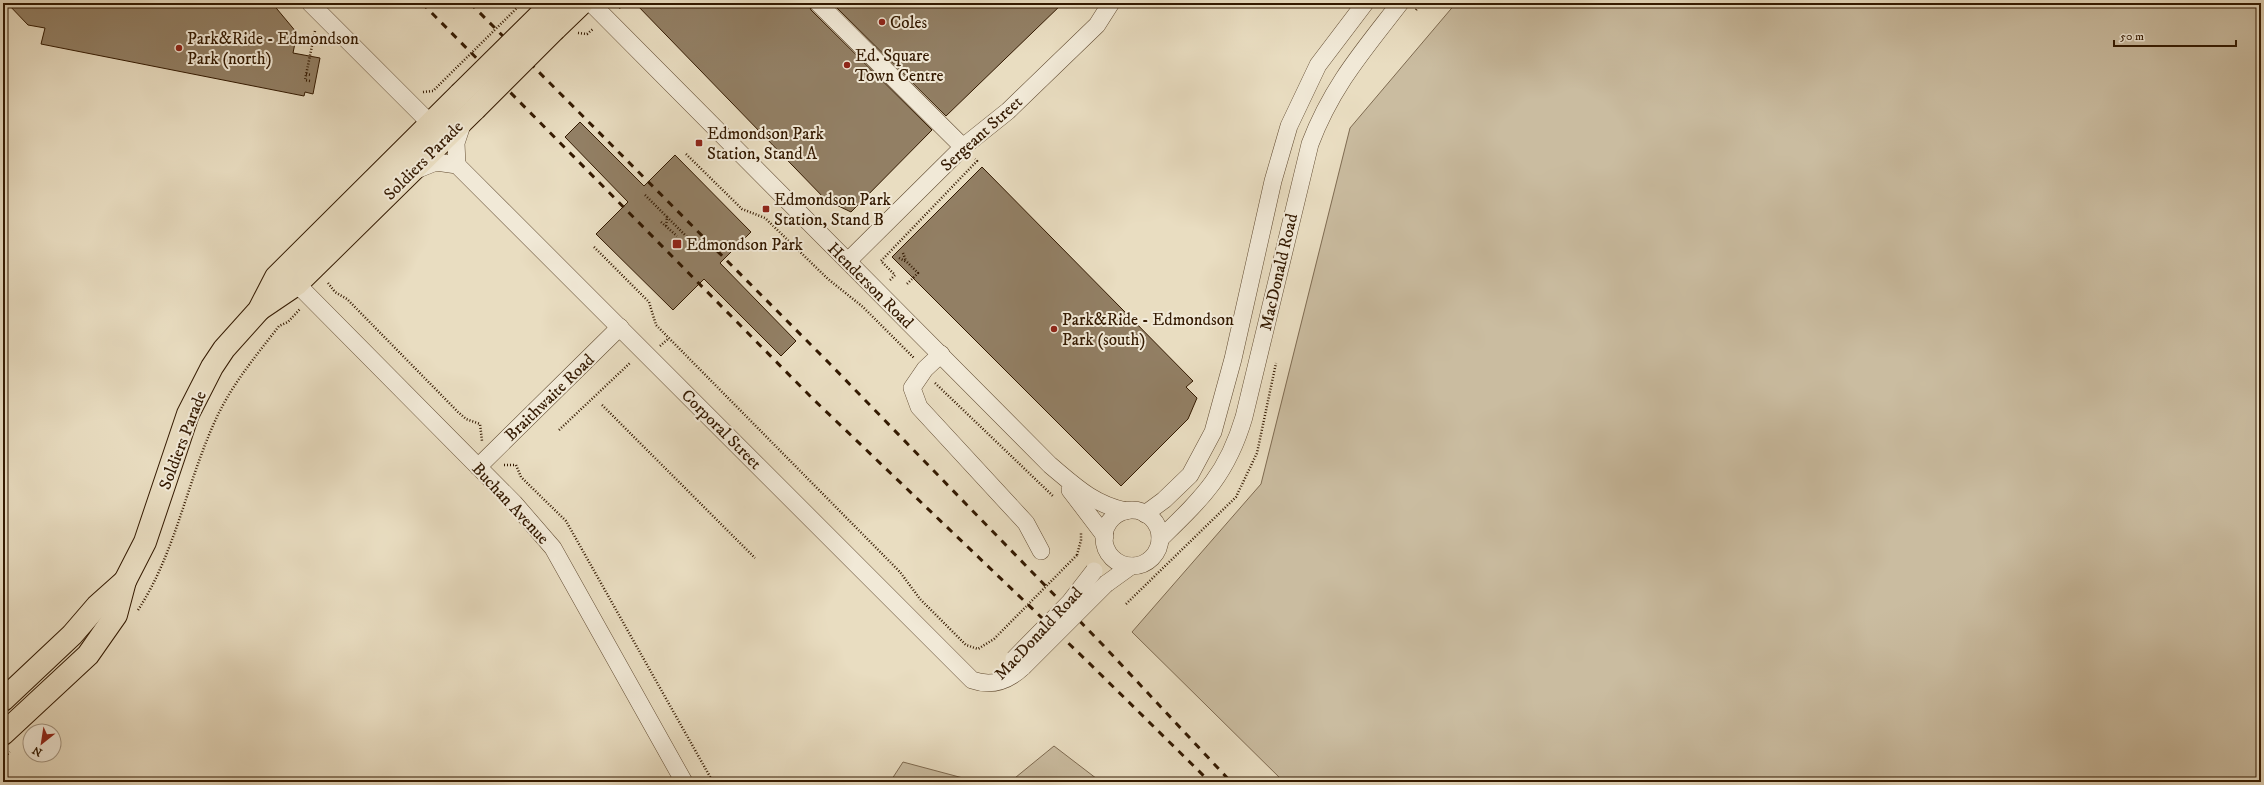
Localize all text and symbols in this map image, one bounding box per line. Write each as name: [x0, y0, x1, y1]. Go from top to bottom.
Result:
place label: Coles: [890, 12, 928, 34]
marker: Coles: [877, 17, 887, 27]
scale bar: [2114, 22, 2236, 48]
place label: Park&Ride - Edmondson Park (north): [187, 28, 359, 70]
text: 50 m: [2120, 29, 2144, 44]
marker: Park&Ride - Edmondson Park (north): [174, 43, 184, 53]
place label: Ed. Square Town Centre: [855, 45, 944, 87]
marker: Ed. Square Town Centre: [842, 60, 852, 70]
street label: Sergeant Street: [936, 91, 1028, 176]
street label: Soldiers Parade: [379, 116, 468, 205]
place label: Edmondson Park Station, Stand A: [707, 123, 825, 165]
marker: Edmondson Park Station, Stand A: [694, 138, 704, 148]
place label: Edmondson Park Station, Stand B: [774, 189, 892, 231]
marker: Edmondson Park Station, Stand B: [761, 204, 771, 214]
street label: MacDonald Road: [1255, 211, 1303, 333]
place label: Edmondson Park: [686, 234, 804, 256]
marker: Edmondson Park: [671, 238, 683, 250]
street label: Henderson Road: [822, 238, 919, 334]
place label: Park&Ride - Edmondson Park (south): [1062, 309, 1234, 351]
marker: Park&Ride - Edmondson Park (south): [1049, 324, 1059, 334]
street label: Braithwaite Road: [500, 349, 600, 446]
street label: Corporal Street: [676, 385, 767, 475]
street label: Soldiers Parade: [154, 388, 212, 493]
street label: Buchan Avenue: [467, 458, 554, 549]
street label: MacDonald Road: [990, 582, 1088, 685]
north arrow: [22, 723, 62, 763]
text: N: [30, 742, 45, 759]

